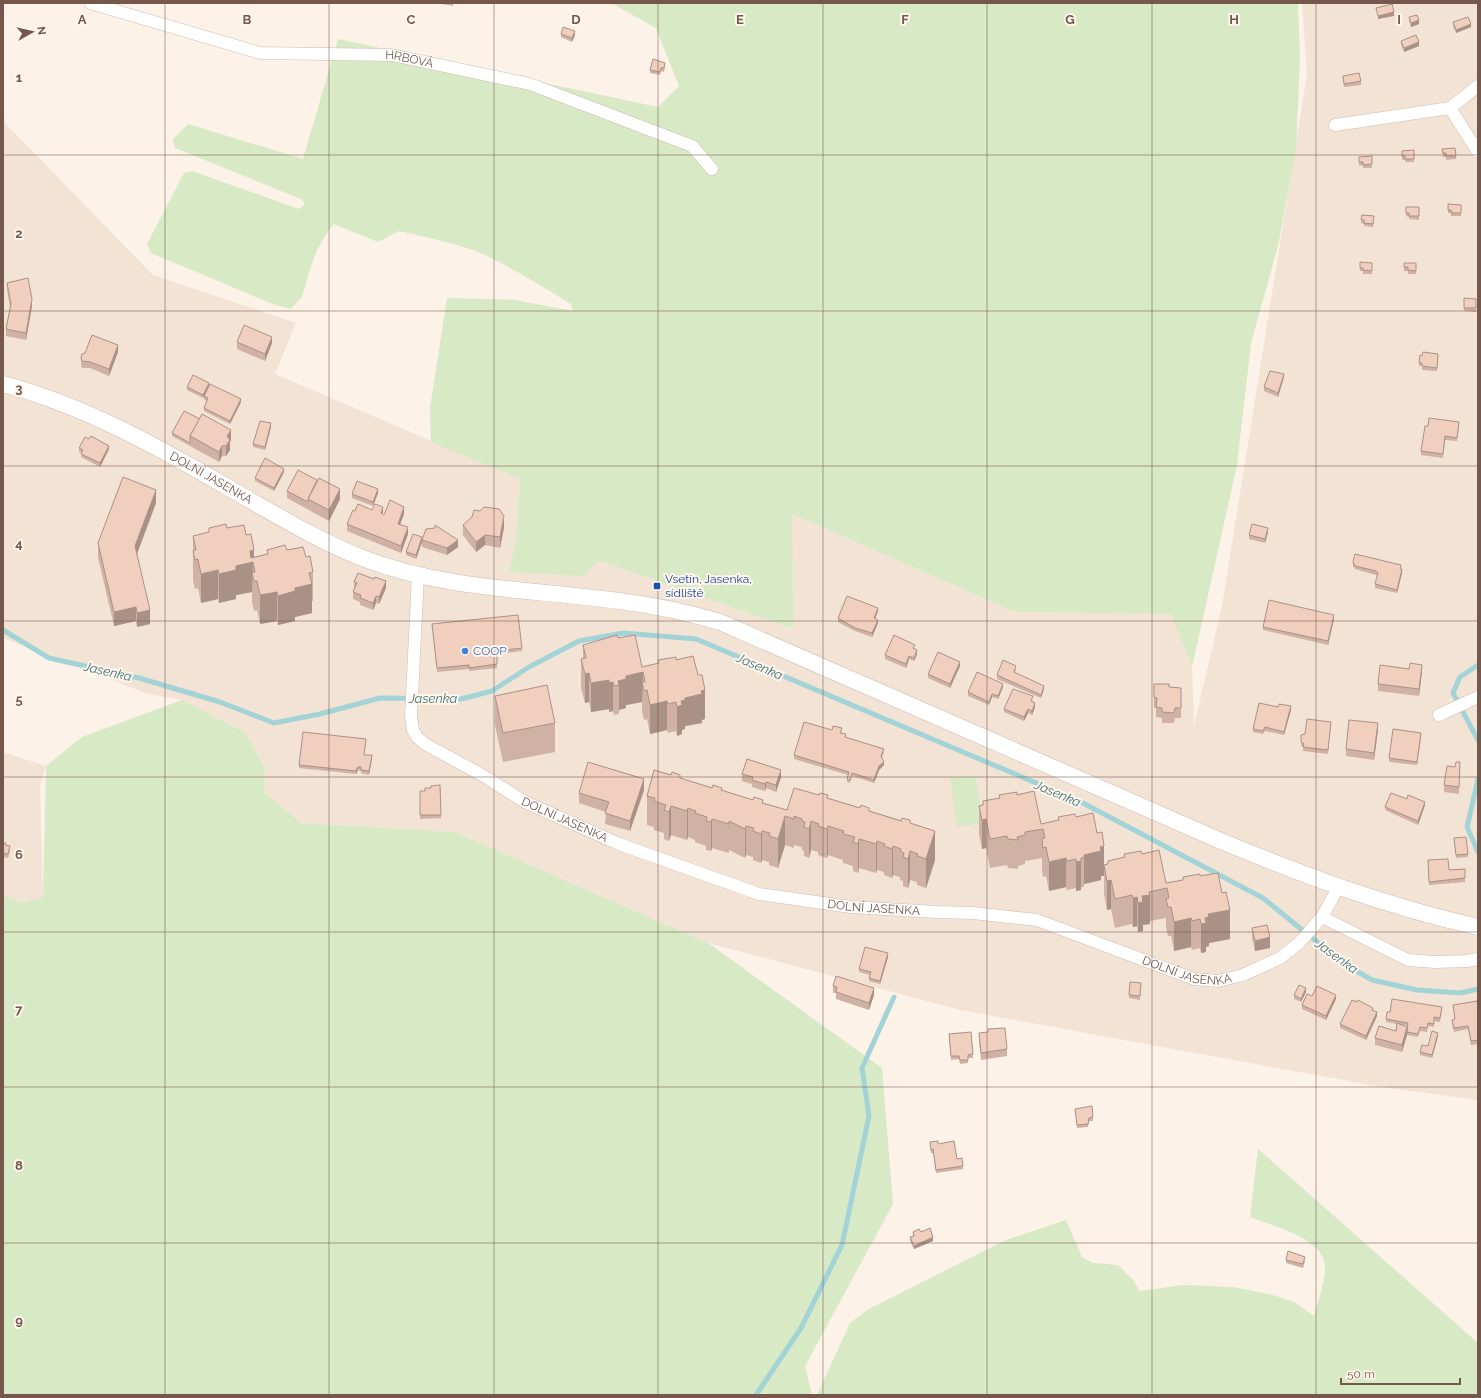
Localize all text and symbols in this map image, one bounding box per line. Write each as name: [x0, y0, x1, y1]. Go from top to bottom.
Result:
north arrow: [12, 12, 52, 52]
text: A: [78, 12, 87, 27]
text: B: [243, 12, 252, 27]
text: C: [407, 12, 416, 27]
text: D: [571, 12, 581, 27]
text: E: [736, 12, 744, 27]
text: F: [901, 12, 909, 27]
text: G: [1065, 12, 1075, 27]
text: H: [1229, 12, 1239, 27]
text: I: [1397, 12, 1401, 27]
text: N: [34, 26, 48, 36]
street label: HRBOVÁ: [385, 48, 435, 71]
text: 1: [16, 70, 23, 85]
text: 2: [15, 226, 23, 241]
text: 3: [15, 381, 23, 396]
street label: DOLNÍ JASENKA: [167, 449, 255, 507]
text: 4: [15, 536, 23, 551]
place label: Vsetín, Jasenka, sídliště: [665, 572, 752, 600]
marker: Vsetín, Jasenka, sídliště: [652, 581, 662, 591]
place label: COOP: [473, 644, 507, 658]
marker: COOP: [460, 646, 470, 656]
water label: Jasenka: [734, 650, 785, 683]
water label: Jasenka: [81, 658, 134, 684]
water label: Jasenka: [408, 691, 458, 706]
text: 5: [15, 692, 23, 707]
water label: Jasenka: [1032, 777, 1083, 810]
street label: DOLNÍ JASENKA: [519, 794, 610, 845]
text: 6: [15, 847, 23, 862]
street label: DOLNÍ JASENKA: [827, 897, 921, 918]
water label: Jasenka: [1312, 935, 1361, 977]
street label: DOLNÍ JASENKA: [1140, 953, 1233, 988]
text: 7: [15, 1002, 23, 1017]
text: 8: [15, 1158, 23, 1173]
text: 9: [15, 1313, 23, 1328]
scale bar: [1341, 1360, 1460, 1386]
text: 50 m: [1347, 1367, 1375, 1381]

